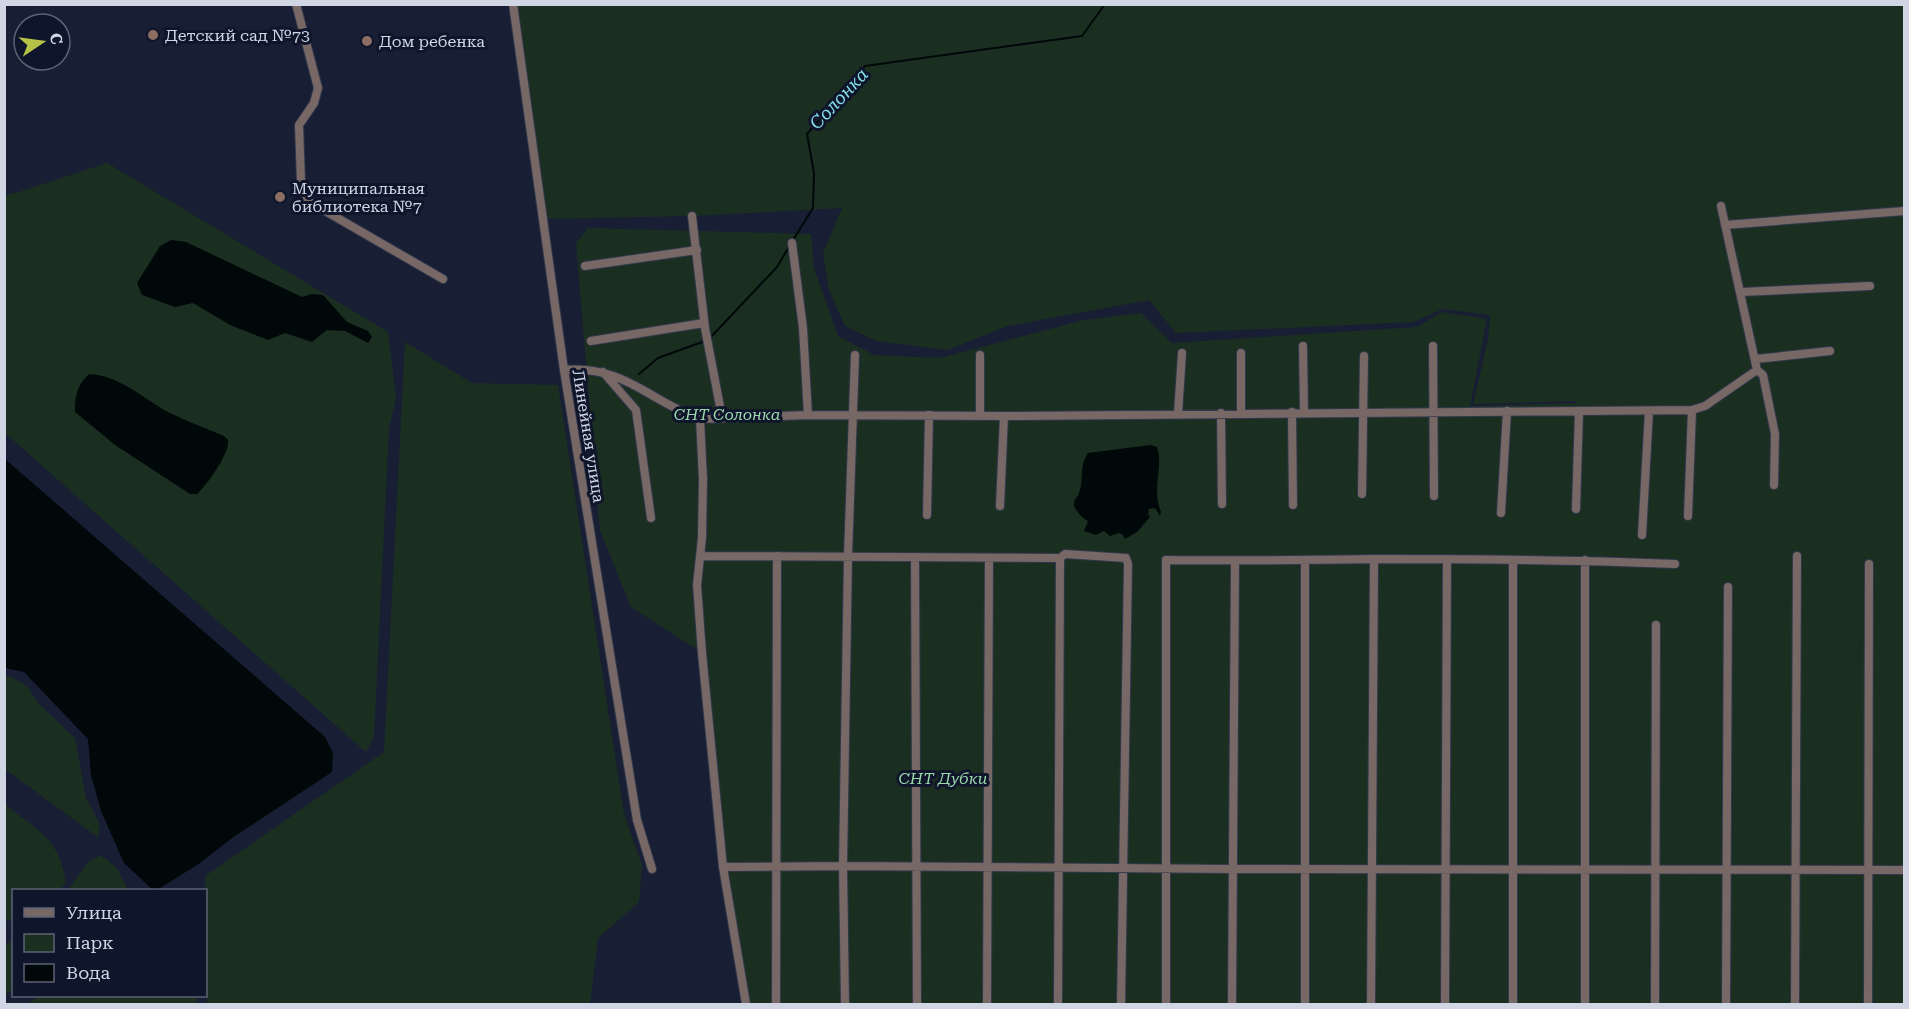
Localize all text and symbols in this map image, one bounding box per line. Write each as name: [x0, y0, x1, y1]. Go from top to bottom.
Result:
north arrow: [12, 12, 72, 72]
place label: Детский сад №73: [165, 26, 310, 45]
marker: Детский сад №73: [146, 28, 160, 42]
text: С: [46, 31, 67, 46]
place label: Дом ребенка: [379, 32, 485, 51]
marker: Дом ребенка: [360, 34, 374, 48]
water label: Солонка: [805, 64, 872, 134]
place label: Муниципальная библиотека №7: [292, 179, 425, 216]
marker: Муниципальная библиотека №7: [273, 190, 287, 204]
street label: Линейная улица: [569, 368, 608, 504]
park label: СНТ Солонка: [674, 405, 781, 424]
park label: СНТ Дубки: [899, 769, 988, 788]
legend: [12, 889, 207, 997]
text: Улица: [66, 902, 122, 923]
text: Парк: [66, 932, 114, 953]
text: Вода: [66, 962, 110, 983]

